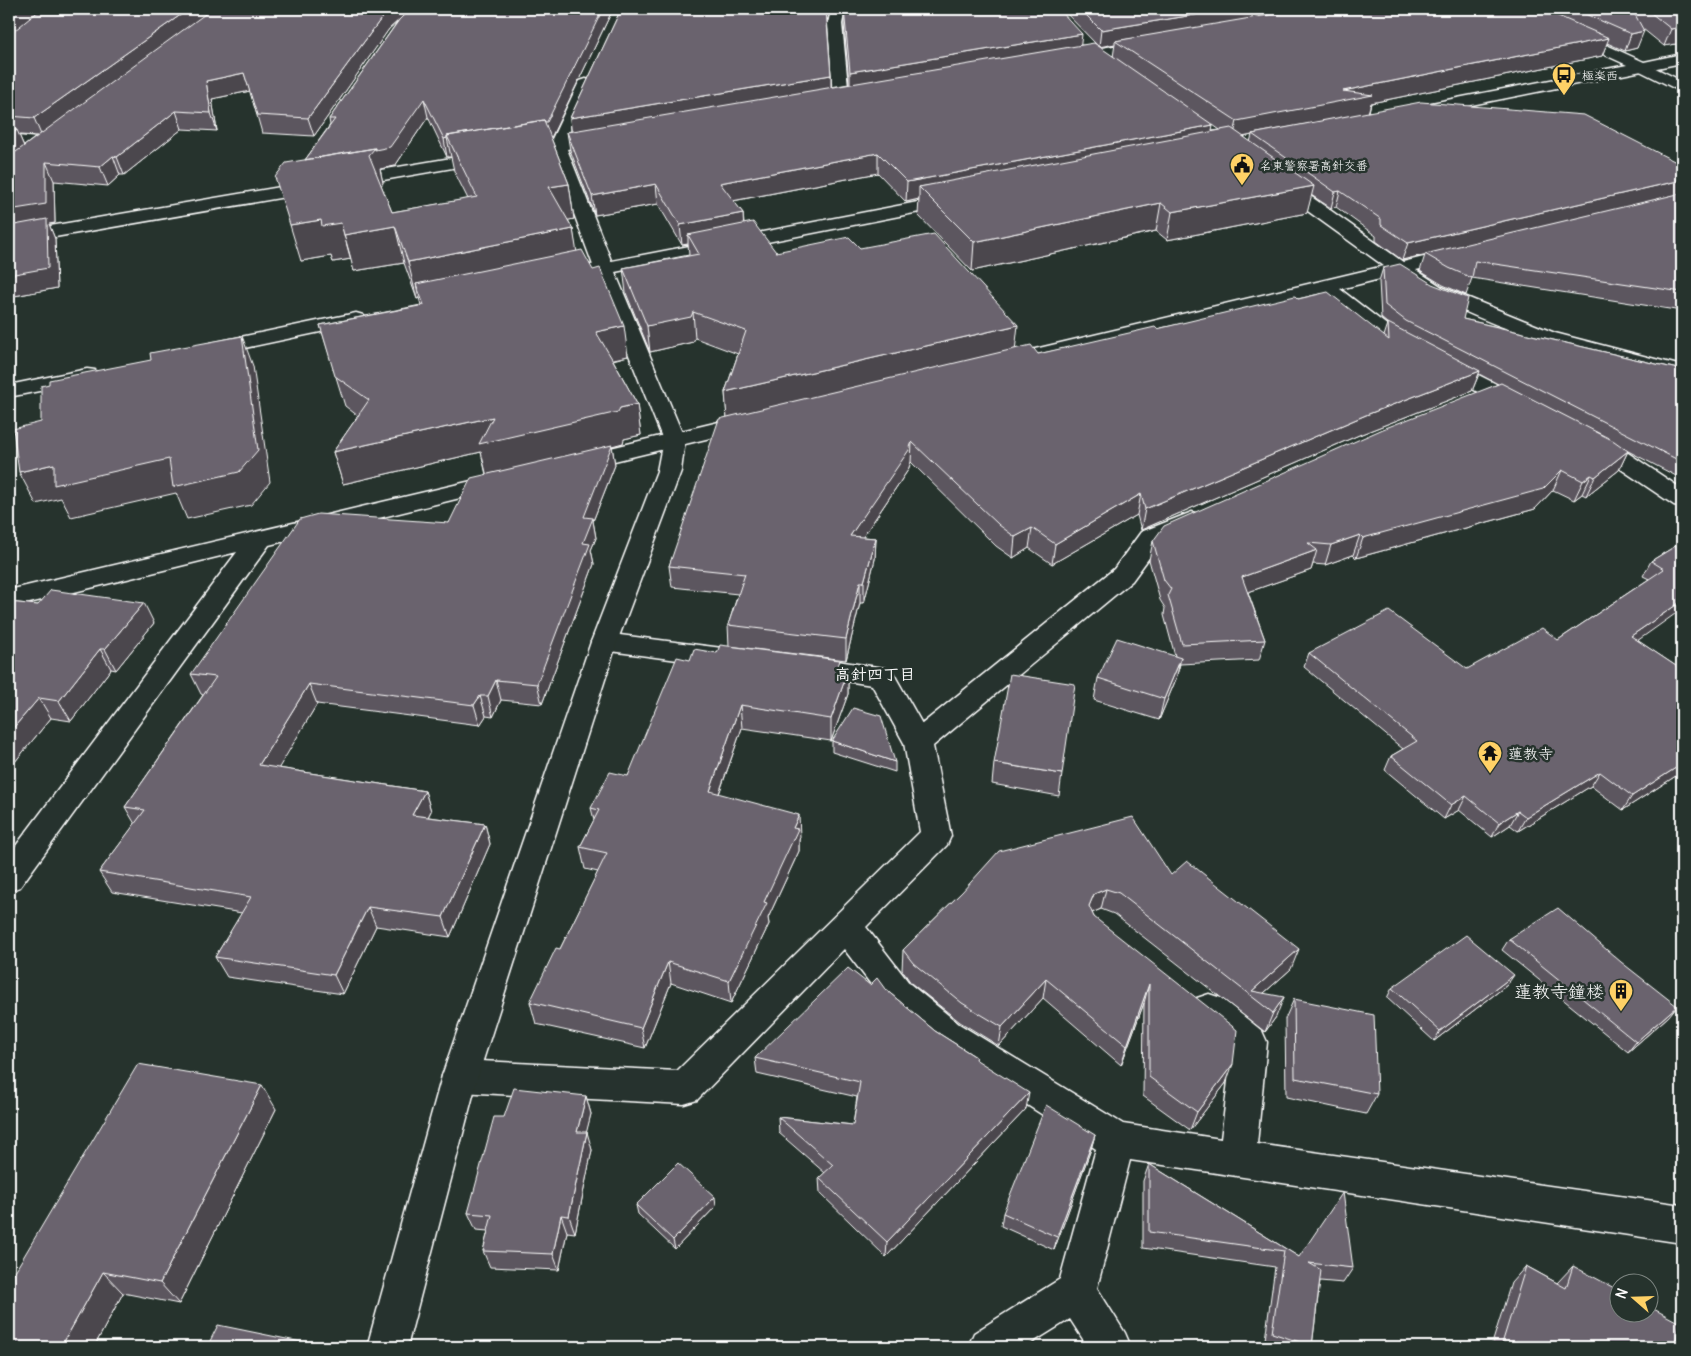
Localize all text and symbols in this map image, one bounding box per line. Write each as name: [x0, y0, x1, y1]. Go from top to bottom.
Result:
bus stop icon: 極楽西: [1551, 62, 1577, 96]
place label: 極楽西: [1582, 68, 1618, 83]
public building icon: 名東警察署高針交番: [1229, 152, 1255, 186]
place label: 名東警察署高針交番: [1260, 158, 1368, 173]
district label: 高針四丁目: [835, 664, 915, 684]
temple icon: 蓮教寺: [1477, 740, 1503, 774]
place label: 蓮教寺: [1508, 744, 1553, 763]
building icon: 蓮教寺鐘楼: [1608, 978, 1634, 1012]
place label: 蓮教寺鐘楼: [1514, 980, 1604, 1003]
north arrow: [1608, 1274, 1658, 1324]
text: N: [1612, 1286, 1632, 1301]

